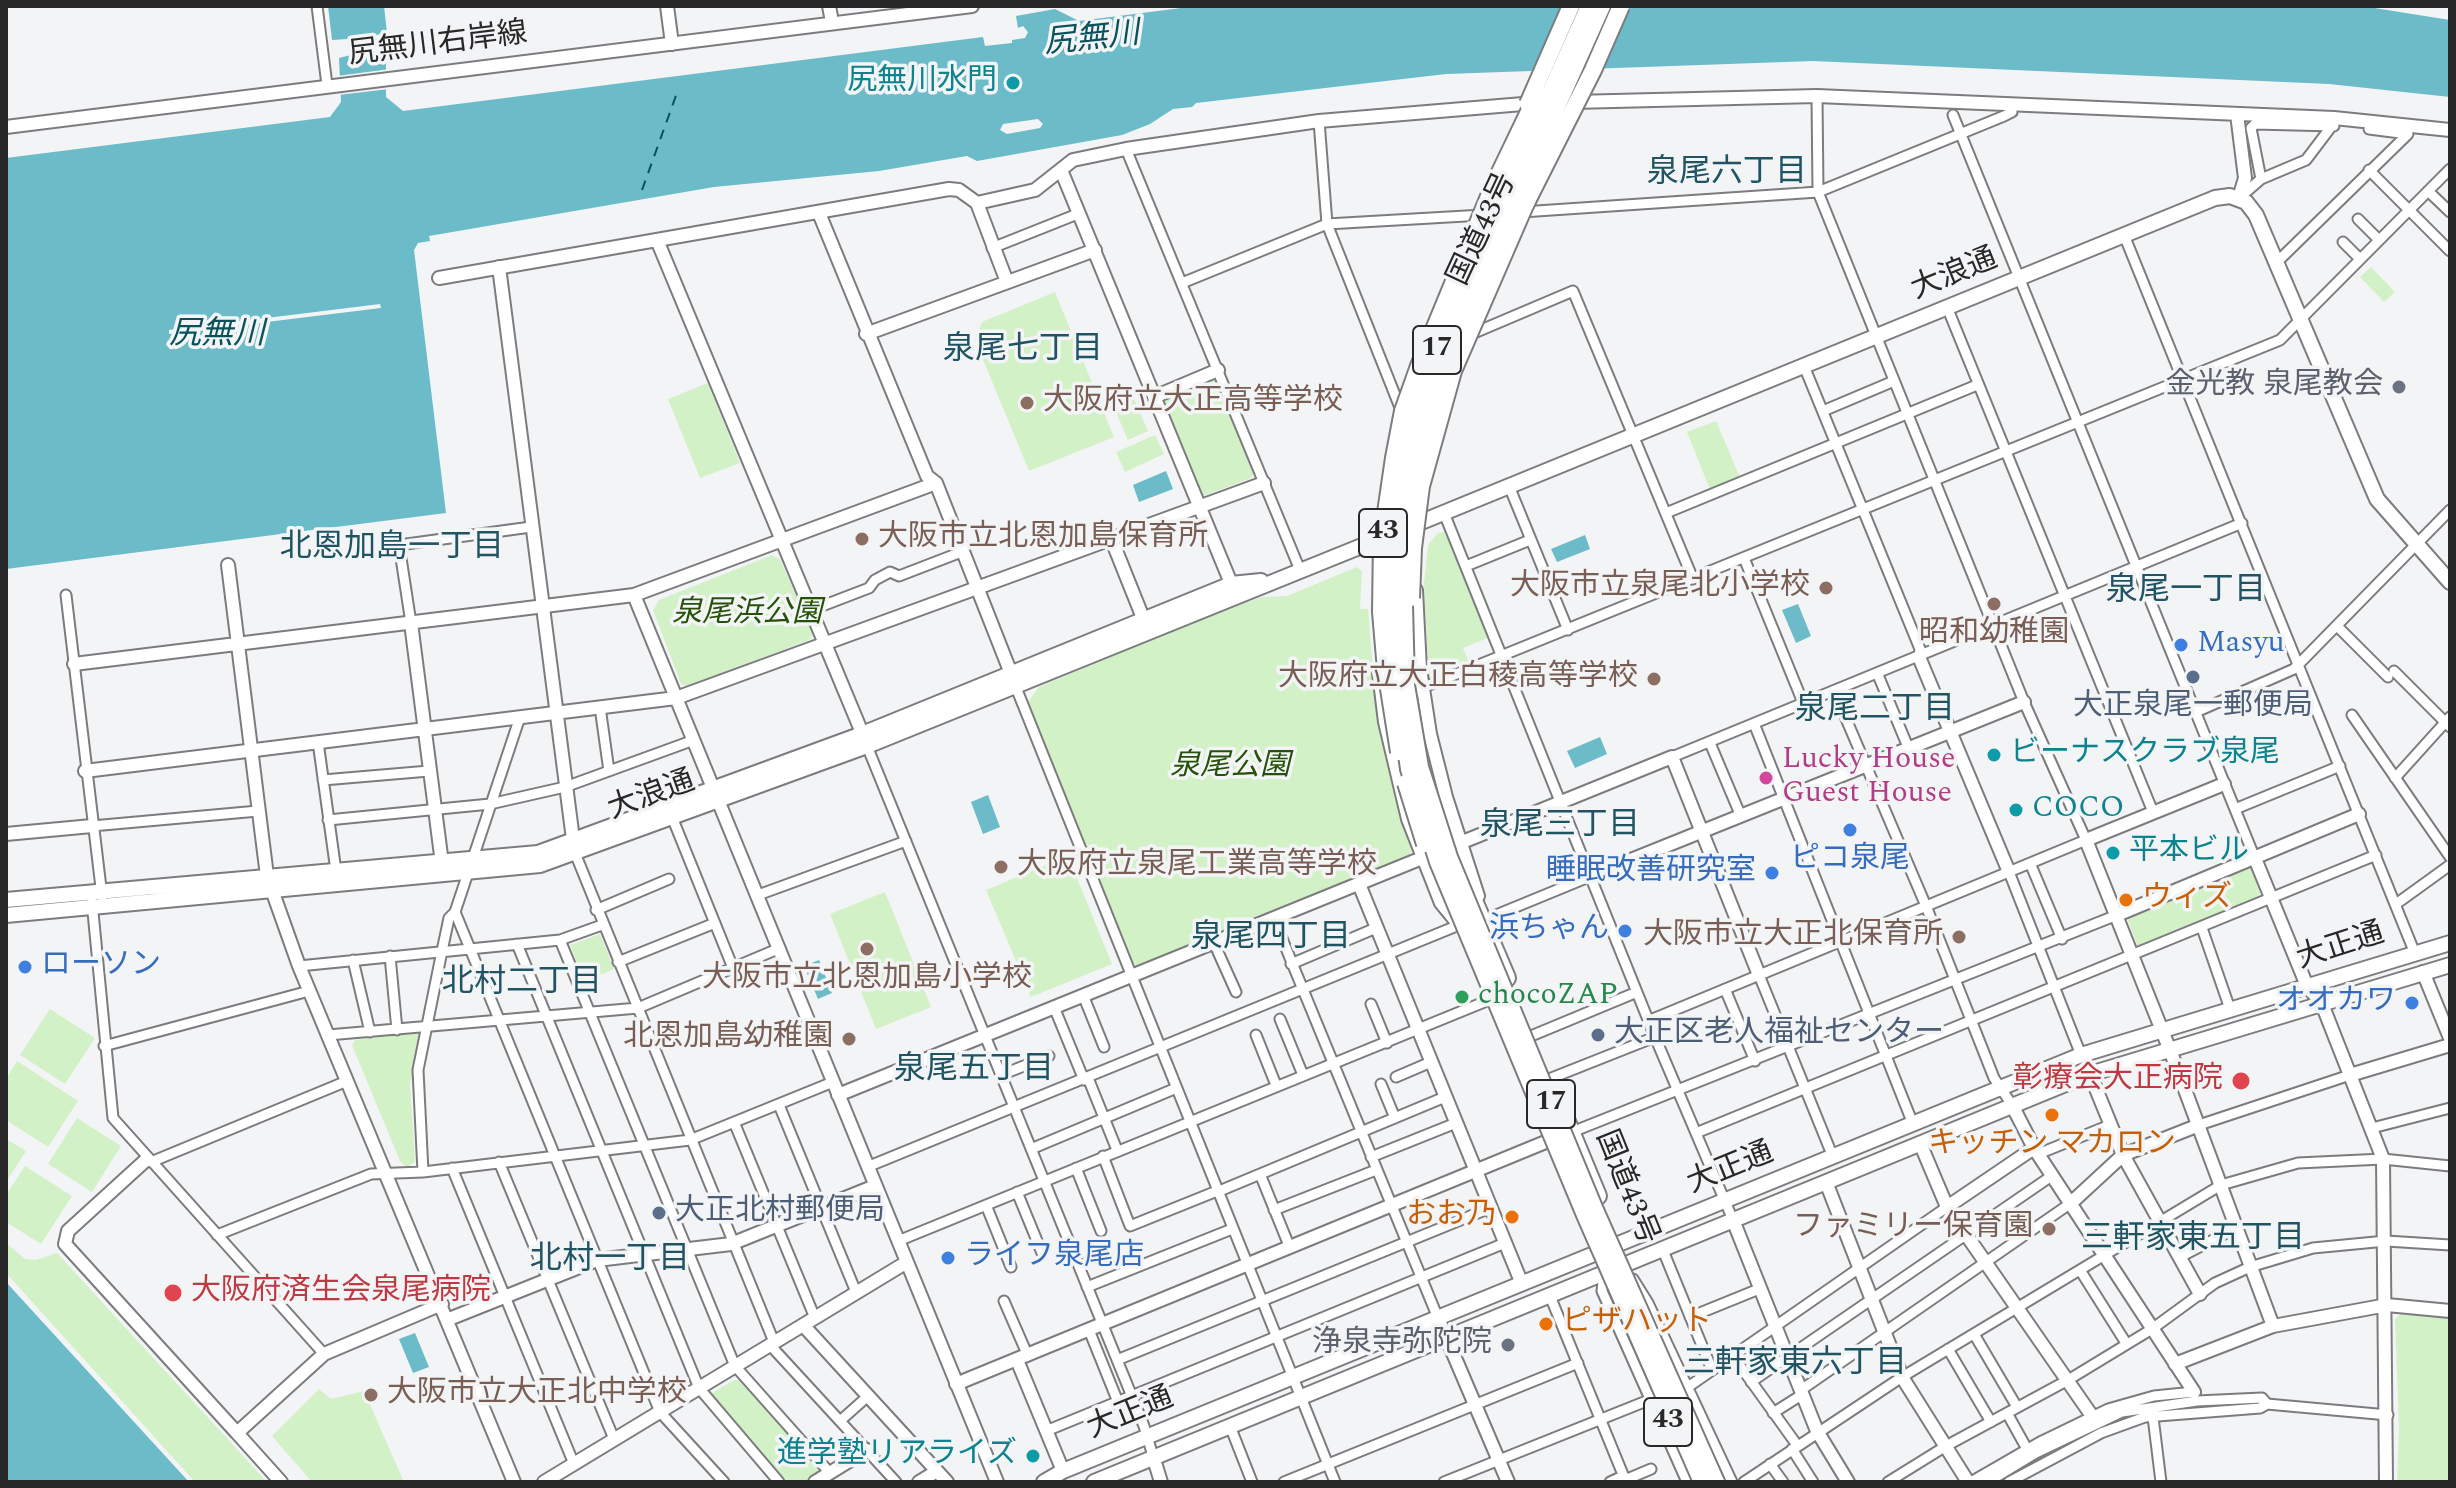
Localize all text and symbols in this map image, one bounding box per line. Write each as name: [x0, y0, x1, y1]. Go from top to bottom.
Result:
street label: 尻無川右岸線: [346, 17, 530, 75]
water label: 尻無川: [1042, 17, 1142, 65]
place label: 尻無川水門: [847, 65, 997, 101]
marker: 尻無川水門: [1004, 74, 1022, 92]
district label: 泉尾六丁目: [1647, 156, 1807, 194]
street label: 国道43号: [1442, 168, 1526, 292]
street label: 大浪通: [1907, 242, 2003, 310]
water label: 尻無川: [169, 318, 265, 356]
road number: 17: [1413, 326, 1461, 374]
district label: 泉尾七丁目: [943, 333, 1103, 371]
place label: 金光教 泉尾教会: [2166, 369, 2383, 405]
marker: 金光教 泉尾教会: [2390, 378, 2408, 396]
place label: 大阪府立大正高等学校: [1043, 385, 1343, 421]
marker: 大阪府立大正高等学校: [1018, 394, 1036, 412]
road number: 43: [1359, 509, 1407, 557]
place label: 大阪市立北恩加島保育所: [878, 521, 1208, 557]
marker: 大阪市立北恩加島保育所: [853, 530, 871, 548]
district label: 北恩加島一丁目: [280, 531, 504, 569]
place label: 大阪市立泉尾北小学校: [1510, 570, 1810, 606]
district label: 泉尾一丁目: [2106, 574, 2266, 612]
marker: 大阪市立泉尾北小学校: [1817, 579, 1835, 597]
marker: 昭和幼稚園: [1985, 595, 2003, 613]
park label: 泉尾浜公園: [672, 597, 822, 633]
place label: 昭和幼稚園: [1919, 617, 2069, 653]
place label: Masyu: [2197, 627, 2285, 663]
marker: Masyu: [2172, 636, 2190, 654]
place label: 大阪府立大正白稜高等学校: [1278, 661, 1638, 697]
marker: 大正泉尾一郵便局: [2184, 668, 2202, 686]
marker: 大阪府立大正白稜高等学校: [1645, 670, 1663, 688]
place label: 大正泉尾一郵便局: [2073, 690, 2313, 726]
district label: 泉尾二丁目: [1795, 693, 1955, 731]
place label: ビーナスクラブ泉尾: [2010, 737, 2280, 773]
place label: Lucky House Guest House: [1782, 743, 1956, 814]
marker: ビーナスクラブ泉尾: [1985, 746, 2003, 764]
park label: 泉尾公園: [1170, 750, 1290, 786]
street label: 大浪通: [604, 765, 700, 829]
marker: Lucky House Guest House: [1757, 769, 1775, 787]
place label: COCO: [2032, 792, 2124, 828]
marker: COCO: [2007, 801, 2025, 819]
district label: 泉尾三丁目: [1480, 809, 1640, 847]
marker: ピコ泉尾: [1841, 821, 1859, 839]
place label: 平本ビル: [2129, 835, 2249, 871]
place label: ピコ泉尾: [1790, 843, 1910, 879]
marker: 平本ビル: [2104, 844, 2122, 862]
place label: 大阪府立泉尾工業高等学校: [1017, 849, 1377, 885]
place label: 睡眠改善研究室: [1546, 855, 1756, 891]
marker: 大阪府立泉尾工業高等学校: [992, 858, 1010, 876]
marker: 睡眠改善研究室: [1763, 864, 1781, 882]
place label: ウィズ: [2142, 882, 2232, 918]
marker: ウィズ: [2117, 891, 2135, 909]
place label: 浜ちゃん: [1489, 913, 1609, 949]
street label: 大正通: [2293, 917, 2389, 979]
place label: 大阪市立大正北保育所: [1643, 919, 1943, 955]
district label: 泉尾四丁目: [1191, 921, 1351, 959]
marker: 浜ちゃん: [1616, 922, 1634, 940]
marker: 大阪市立大正北保育所: [1950, 928, 1968, 946]
marker: 大阪市立北恩加島小学校: [858, 940, 876, 958]
place label: ローソン: [41, 949, 161, 985]
marker: ローソン: [16, 958, 34, 976]
place label: 大阪市立北恩加島小学校: [702, 962, 1032, 998]
district label: 北村二丁目: [442, 966, 602, 1004]
place label: chocoZAP: [1478, 979, 1618, 1015]
place label: オオカワ: [2276, 985, 2396, 1021]
marker: chocoZAP: [1453, 988, 1471, 1006]
marker: オオカワ: [2403, 994, 2421, 1012]
place label: 大正区老人福祉センター: [1614, 1017, 1944, 1053]
place label: 北恩加島幼稚園: [623, 1021, 833, 1057]
marker: 大正区老人福祉センター: [1589, 1026, 1607, 1044]
marker: 北恩加島幼稚園: [840, 1030, 858, 1048]
district label: 泉尾五丁目: [894, 1053, 1054, 1091]
place label: 彰療会大正病院: [2013, 1063, 2223, 1099]
marker: 彰療会大正病院: [2230, 1070, 2252, 1092]
road number: 17: [1527, 1080, 1575, 1128]
marker: キッチン マカロン: [2043, 1106, 2061, 1124]
street label: 国道43号: [1586, 1126, 1664, 1250]
place label: キッチン マカロン: [1928, 1128, 2176, 1164]
street label: 大正通: [1683, 1136, 1779, 1204]
place label: 大正北村郵便局: [675, 1195, 885, 1231]
place label: おお乃: [1406, 1199, 1496, 1235]
marker: 大正北村郵便局: [650, 1204, 668, 1222]
marker: おお乃: [1503, 1208, 1521, 1226]
place label: ファミリー保育園: [1793, 1211, 2033, 1247]
marker: ファミリー保育園: [2040, 1220, 2058, 1238]
district label: 三軒家東五丁目: [2081, 1222, 2305, 1260]
place label: ライフ泉尾店: [964, 1240, 1144, 1276]
district label: 北村一丁目: [530, 1243, 690, 1281]
marker: ライフ泉尾店: [939, 1249, 957, 1267]
place label: 大阪府済生会泉尾病院: [191, 1275, 491, 1311]
marker: 大阪府済生会泉尾病院: [162, 1282, 184, 1304]
place label: ピザハット: [1562, 1306, 1712, 1342]
marker: ピザハット: [1537, 1315, 1555, 1333]
place label: 浄泉寺弥陀院: [1312, 1327, 1492, 1363]
marker: 浄泉寺弥陀院: [1499, 1336, 1517, 1354]
district label: 三軒家東六丁目: [1683, 1347, 1907, 1385]
place label: 大阪市立大正北中学校: [387, 1377, 687, 1413]
street label: 大正通: [1083, 1381, 1179, 1449]
marker: 大阪市立大正北中学校: [362, 1386, 380, 1404]
road number: 43: [1644, 1398, 1692, 1446]
place label: 進学塾リアライズ: [777, 1438, 1017, 1474]
marker: 進学塾リアライズ: [1024, 1447, 1042, 1465]

